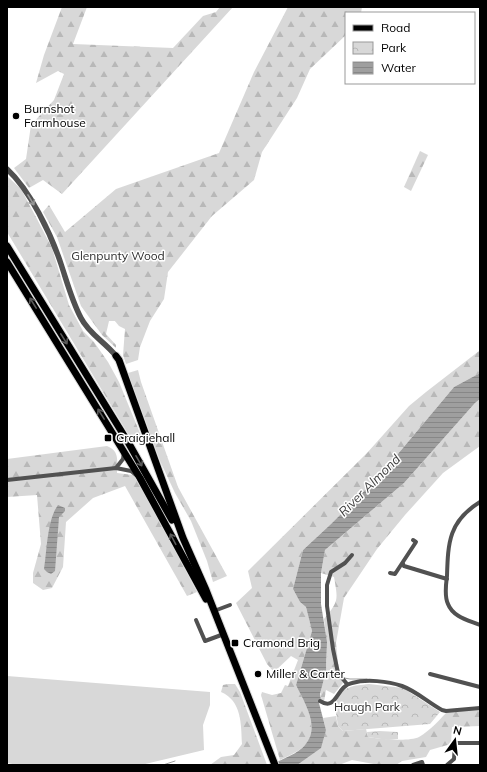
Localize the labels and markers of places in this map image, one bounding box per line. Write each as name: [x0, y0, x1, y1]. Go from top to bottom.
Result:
place label: Burnshot Farmhouse: [24, 101, 86, 130]
marker: Burnshot Farmhouse: [11, 111, 21, 121]
place label: Craigiehall: [116, 430, 175, 445]
marker: Craigiehall: [103, 433, 113, 443]
place label: Cramond Brig: [243, 635, 320, 650]
marker: Cramond Brig: [230, 638, 240, 648]
place label: Miller & Carter: [266, 666, 346, 681]
marker: Miller & Carter: [253, 669, 263, 679]

